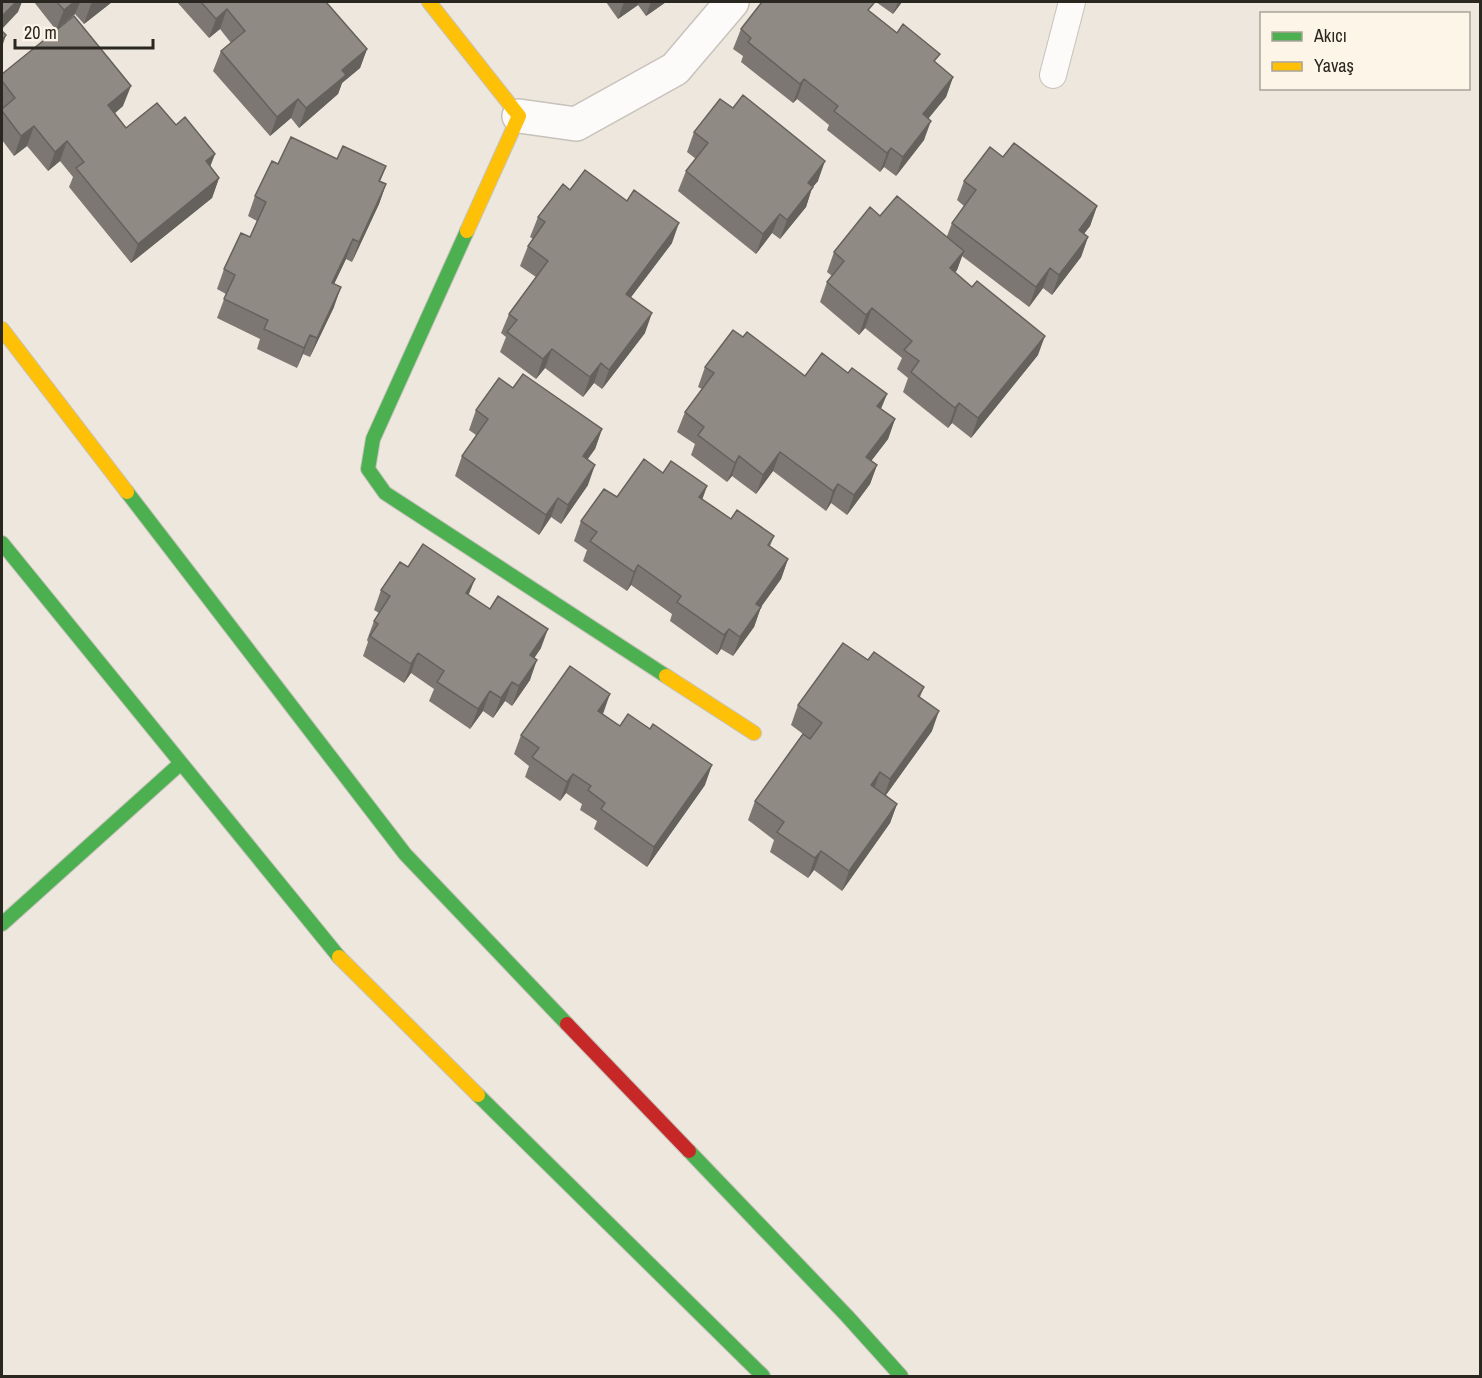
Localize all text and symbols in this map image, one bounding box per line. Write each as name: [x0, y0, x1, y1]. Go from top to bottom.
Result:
scale bar: [15, 12, 153, 50]
legend: [1260, 12, 1470, 90]
text: 20 m: [24, 20, 57, 45]
text: Akıcı: [1313, 23, 1347, 48]
text: Yavaş: [1314, 53, 1354, 78]

